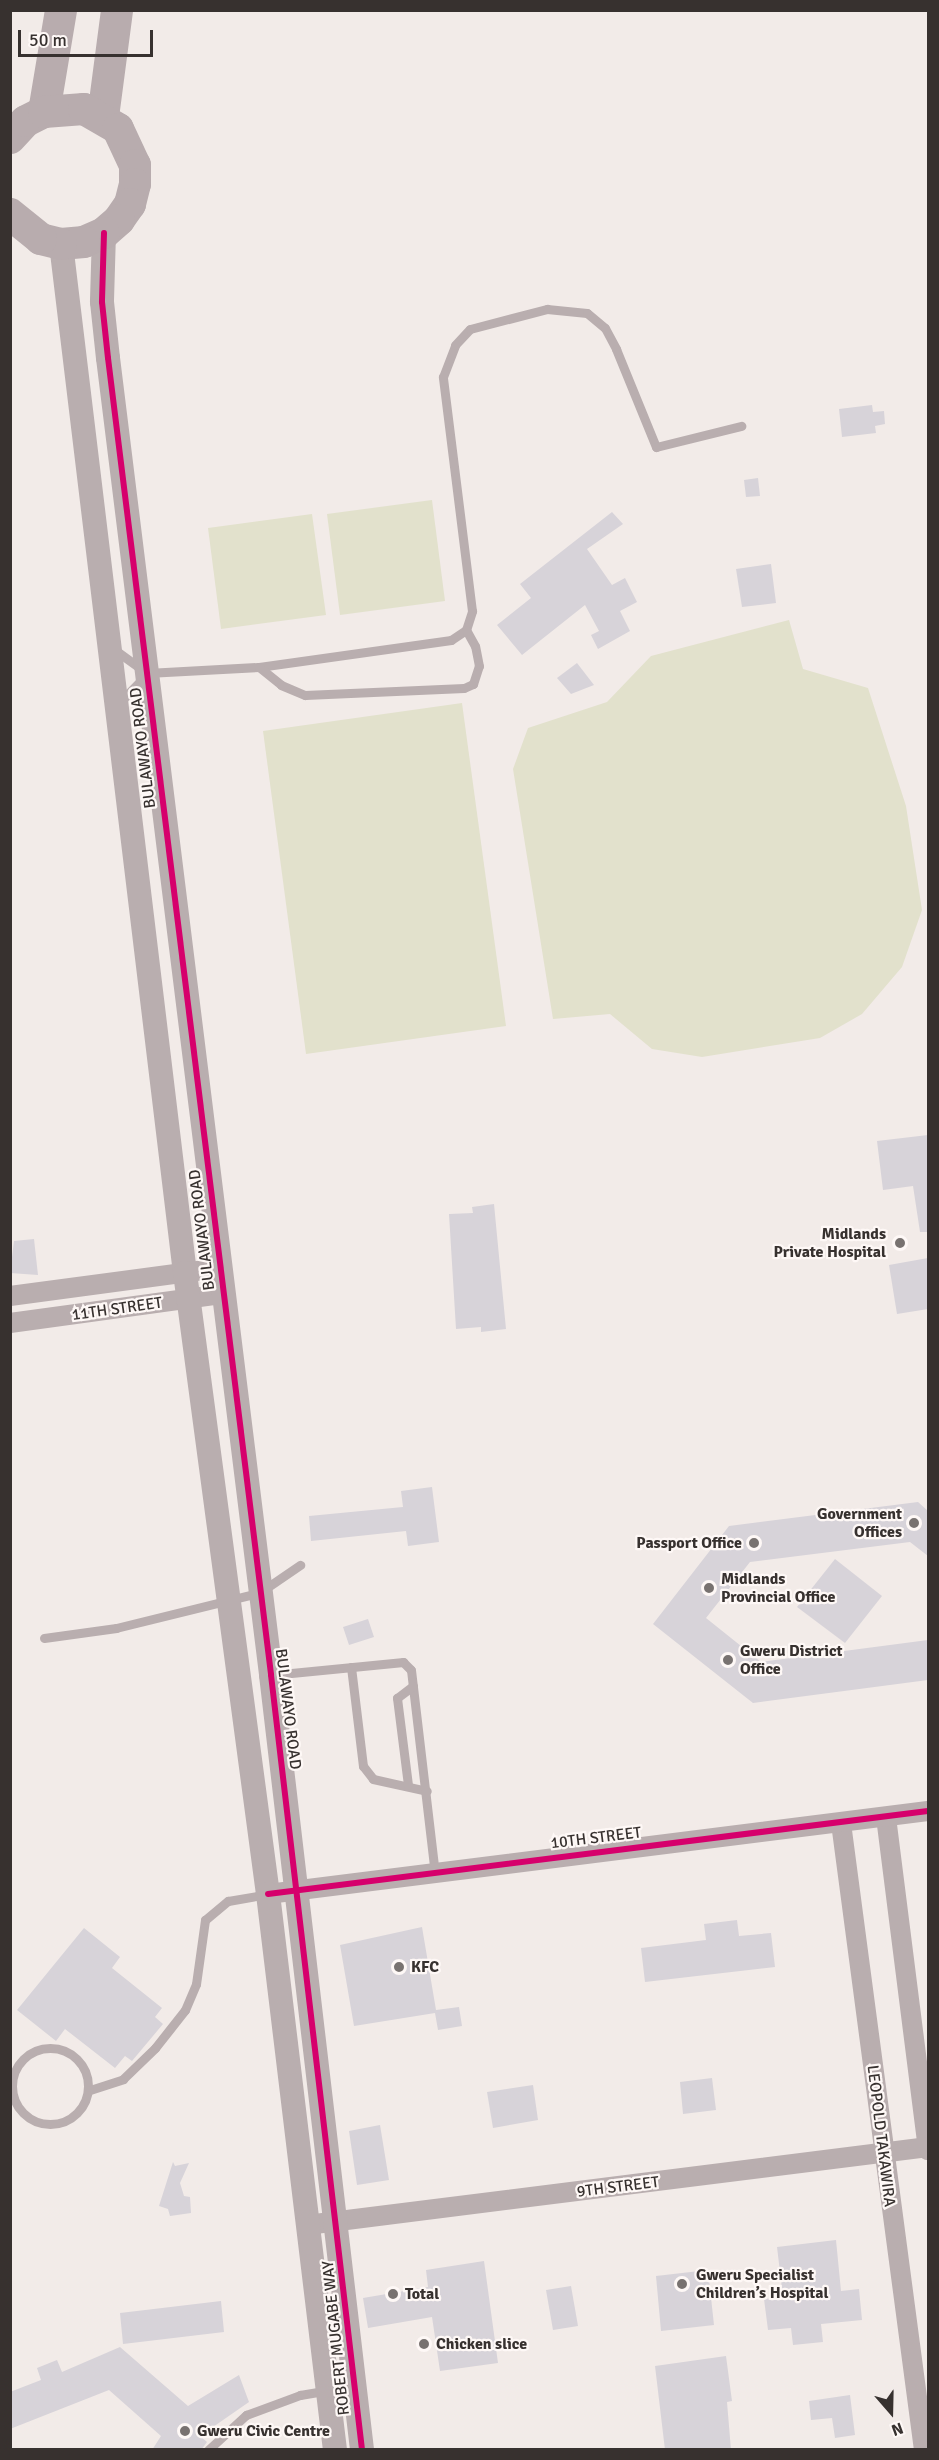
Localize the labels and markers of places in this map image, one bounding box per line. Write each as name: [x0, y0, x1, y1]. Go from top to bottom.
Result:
place label: Midlands Private Hospital: [773, 1224, 886, 1262]
marker: Midlands Private Hospital: [891, 1234, 909, 1252]
place label: Government Offices: [817, 1504, 902, 1542]
marker: Government Offices: [907, 1516, 921, 1530]
place label: Passport Office: [636, 1533, 742, 1553]
marker: Passport Office: [747, 1536, 761, 1550]
place label: Midlands Provincial Office: [721, 1569, 836, 1607]
marker: Midlands Provincial Office: [702, 1581, 716, 1595]
place label: Gweru District Office: [740, 1641, 843, 1679]
marker: Gweru District Office: [721, 1653, 735, 1667]
place label: KFC: [411, 1957, 439, 1977]
marker: KFC: [392, 1960, 406, 1974]
place label: Gweru Specialist Children’s Hospital: [696, 2265, 829, 2303]
marker: Gweru Specialist Children’s Hospital: [673, 2275, 691, 2293]
place label: Total: [405, 2284, 439, 2304]
marker: Total: [386, 2287, 400, 2301]
place label: Chicken slice: [436, 2334, 527, 2354]
marker: Chicken slice: [417, 2337, 431, 2351]
place label: Gweru Civic Centre: [197, 2421, 330, 2441]
marker: Gweru Civic Centre: [178, 2424, 192, 2438]

